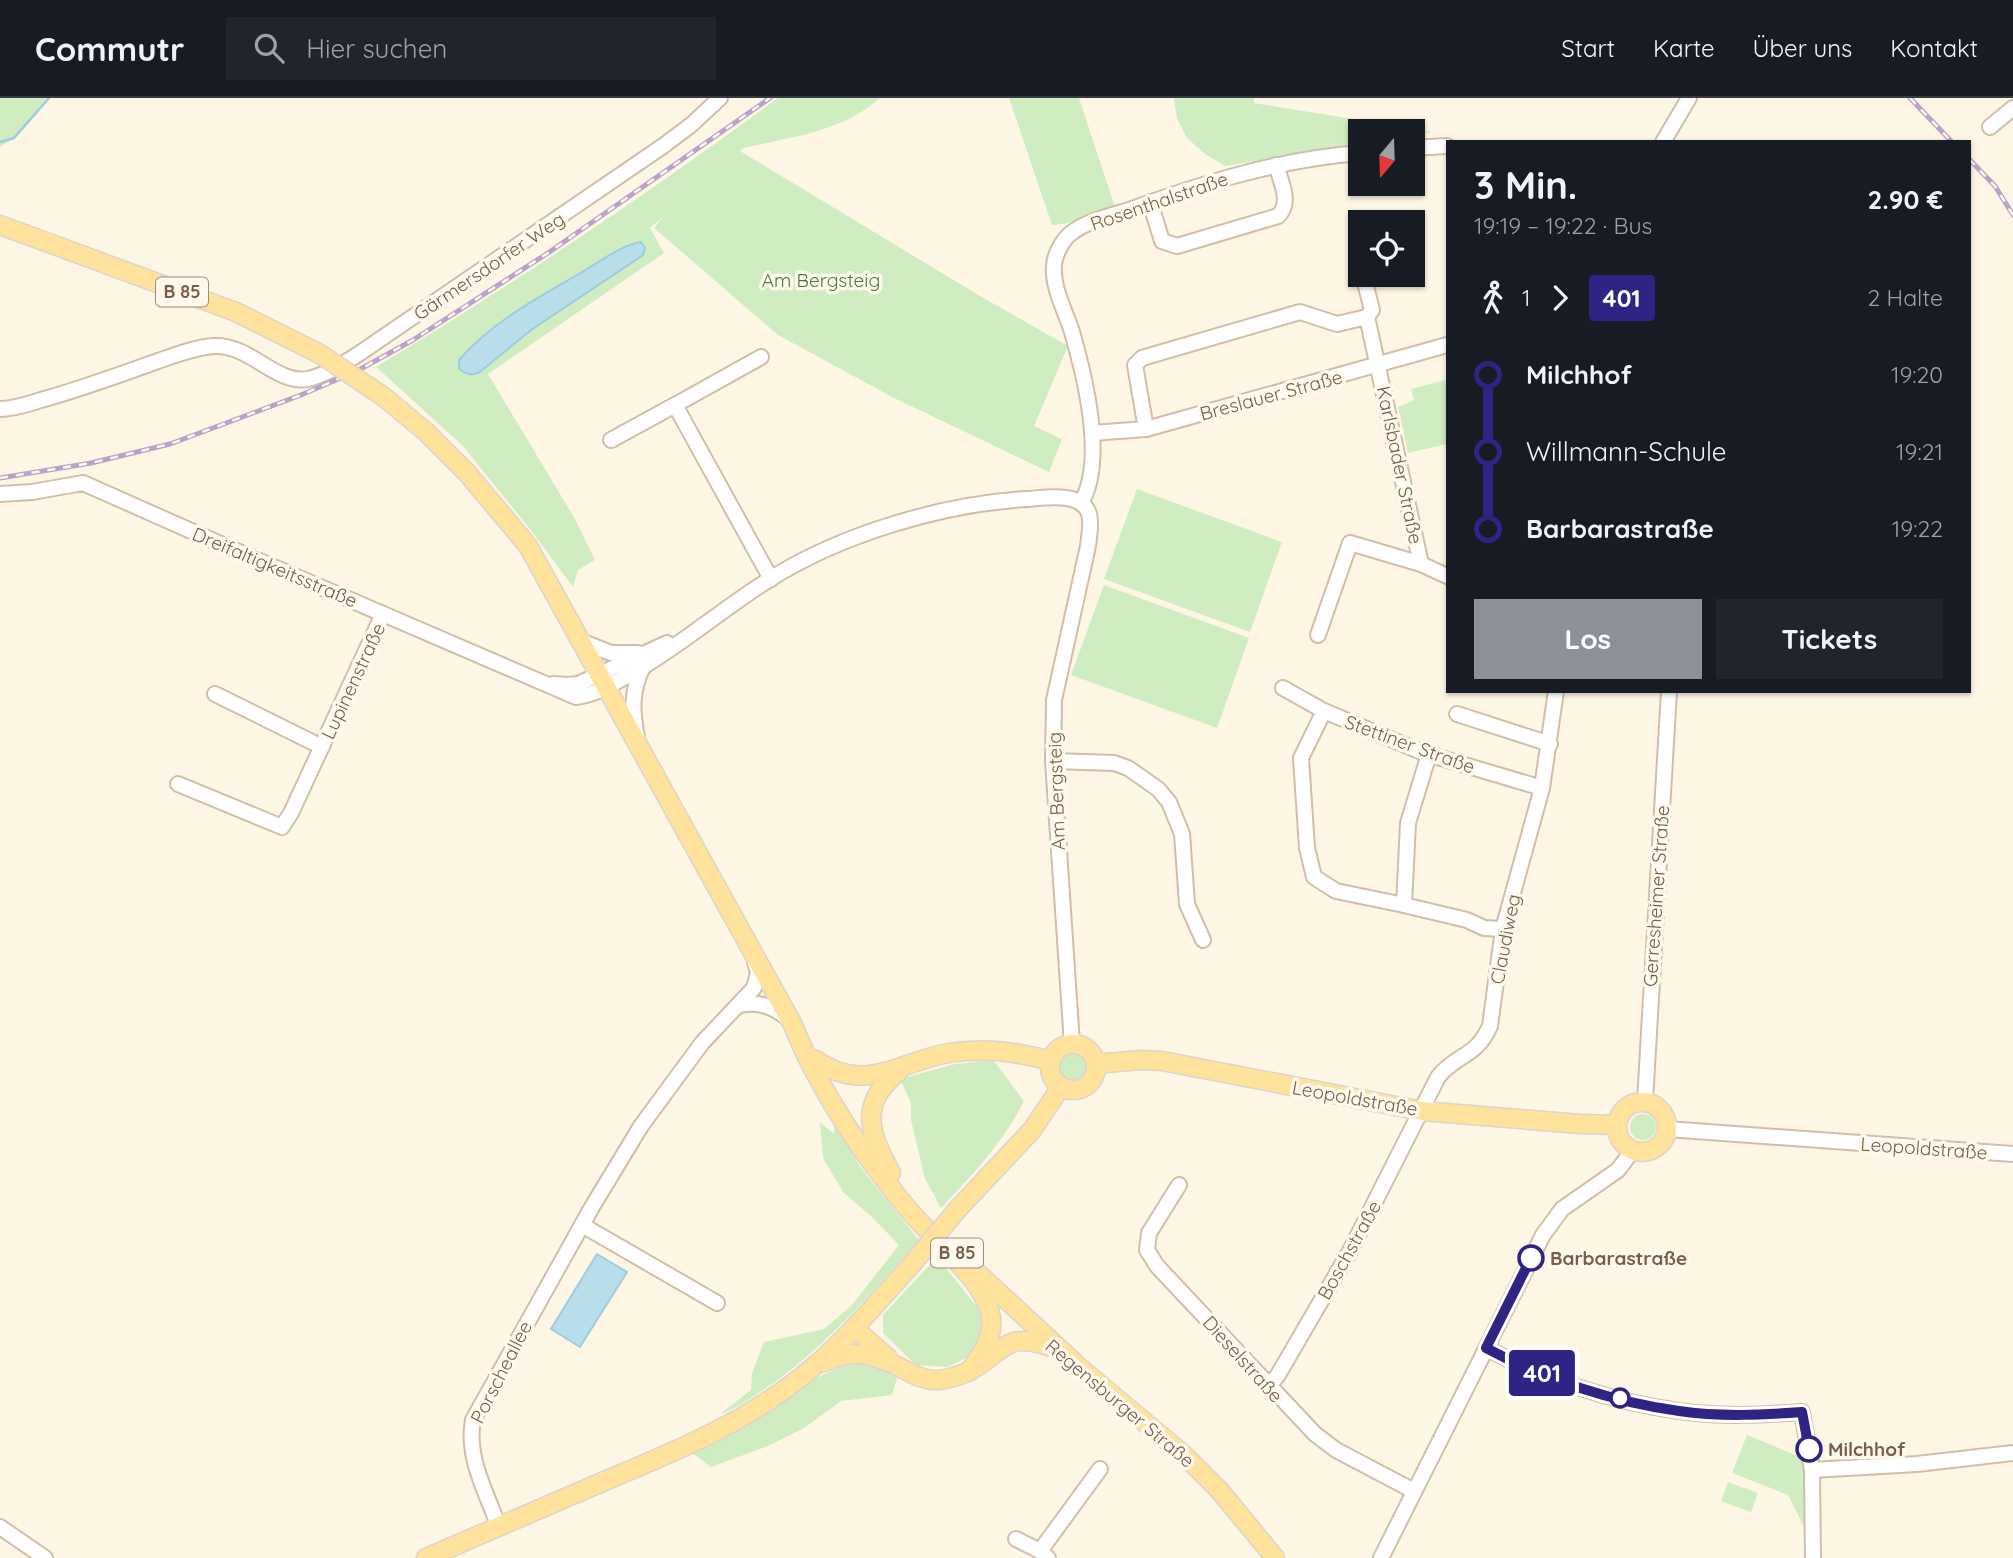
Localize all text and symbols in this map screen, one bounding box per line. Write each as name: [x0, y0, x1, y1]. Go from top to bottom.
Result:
search box: [226, 17, 716, 80]
text: Commutr: [35, 28, 184, 69]
icon: search: [250, 29, 288, 67]
text: Hier suchen: [306, 32, 447, 65]
text: Start: [1561, 33, 1615, 63]
text: Karte: [1653, 33, 1714, 63]
text: Über uns: [1752, 33, 1852, 63]
text: Kontakt: [1890, 33, 1978, 63]
north arrow: [1348, 119, 1424, 196]
map controls: [1348, 119, 1425, 287]
text: 3 Min.: [1474, 161, 1577, 209]
street label: Rosenthalstraße: [1087, 166, 1231, 236]
text: 2.90 €: [1867, 183, 1943, 216]
street label: Gärmersdorfer Weg: [409, 207, 569, 325]
button: locate: [1348, 210, 1425, 287]
text: 19:19 – 19:22 · Bus: [1474, 211, 1652, 240]
park label: Am Bergsteig: [762, 268, 880, 292]
road number: B 85: [156, 278, 208, 307]
icon: walk: [1474, 279, 1512, 317]
icon: forward: [1541, 279, 1579, 317]
text: 1: [1522, 283, 1531, 312]
text: 401: [1603, 283, 1641, 313]
text: 2 Halte: [1868, 283, 1943, 312]
text: Milchhof: [1526, 358, 1632, 391]
text: 19:20: [1891, 360, 1943, 389]
street label: Breslauer Straße: [1197, 364, 1345, 426]
street label: Karlsbader Straße: [1372, 384, 1428, 546]
text: Willmann-Schule: [1526, 435, 1726, 468]
text: 19:21: [1896, 437, 1943, 466]
text: Barbarastraße: [1526, 512, 1714, 545]
text: 19:22: [1892, 514, 1943, 543]
street label: Dreifaltigkeitsstraße: [189, 521, 361, 613]
button: Los: [1474, 599, 1702, 679]
button: Tickets: [1716, 599, 1943, 679]
street label: Lupinenstraße: [316, 619, 390, 743]
street label: Stettiner Straße: [1342, 709, 1478, 779]
street label: Am Bergsteig: [1042, 731, 1070, 851]
street label: Gerresheimer Straße: [1638, 804, 1674, 988]
street label: Claudiweg: [1485, 892, 1525, 986]
street label: Leopoldstraße: [1290, 1075, 1420, 1121]
street label: Leopoldstraße: [1860, 1132, 1988, 1164]
street label: Boschstraße: [1312, 1196, 1386, 1304]
road number: B 85: [931, 1238, 983, 1268]
marker: Barbarastraße: [1518, 1245, 1544, 1271]
place label: Barbarastraße: [1550, 1246, 1687, 1270]
street label: Dieselstraße: [1198, 1311, 1288, 1407]
street label: Porscheallee: [465, 1317, 537, 1427]
street label: Regensburger Straße: [1040, 1334, 1200, 1472]
line badge: 401: [1502, 1350, 1582, 1396]
text: 401: [1523, 1358, 1561, 1388]
unlabelled marker: [1610, 1388, 1630, 1408]
marker: Milchhof: [1796, 1436, 1822, 1462]
place label: Milchhof: [1828, 1437, 1906, 1461]

